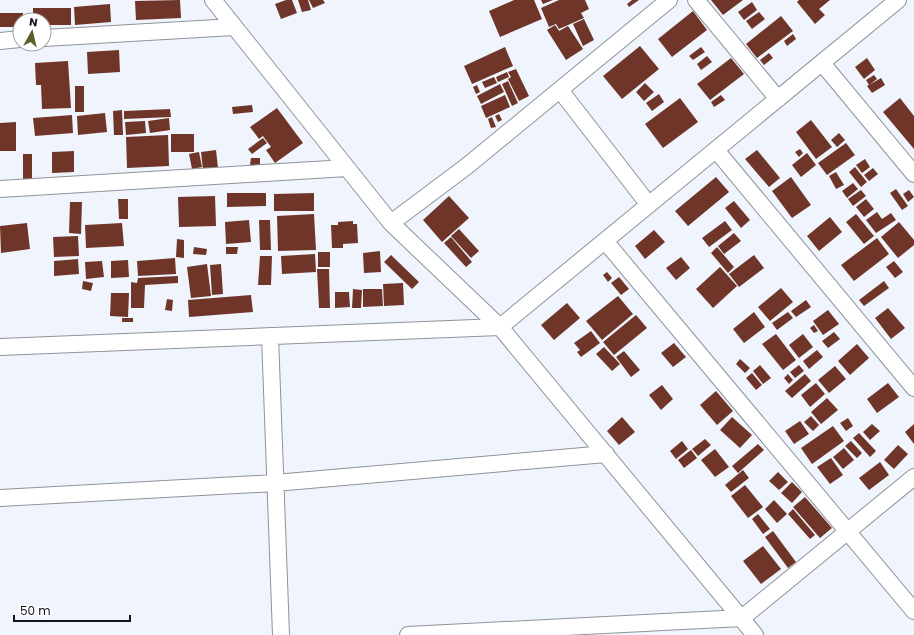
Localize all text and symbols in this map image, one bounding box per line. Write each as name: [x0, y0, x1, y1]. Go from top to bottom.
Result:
north arrow: [12, 12, 52, 52]
text: N: [28, 14, 39, 31]
scale bar: [14, 597, 130, 623]
text: 50 m: [20, 602, 51, 619]

